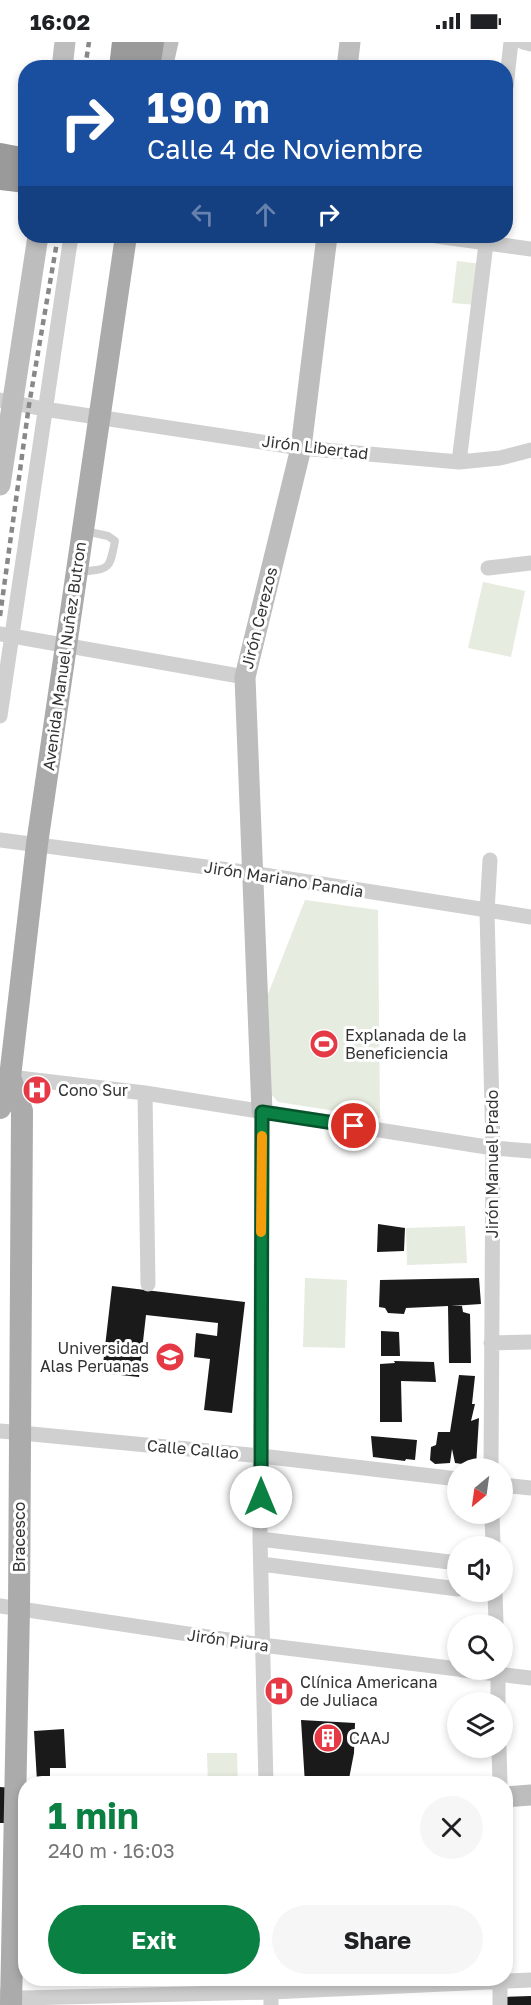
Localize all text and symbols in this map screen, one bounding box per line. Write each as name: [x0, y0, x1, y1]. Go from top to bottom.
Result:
text: 16:02: [30, 8, 90, 35]
text: 190 m: [147, 82, 270, 132]
icon: right: [48, 84, 126, 162]
text: Calle 4 de Noviembre: [147, 133, 423, 165]
icon: left: [186, 198, 219, 231]
icon: ahead: [249, 198, 282, 231]
icon: right: [312, 198, 345, 231]
street label: Jirón Libertad: [261, 431, 369, 463]
street label: Avenida Manuel Nuñez Butron: [38, 540, 90, 772]
street label: Jirón Cerezos: [237, 565, 281, 671]
street label: Jirón Mariano Pandia: [203, 857, 365, 901]
place label: Explanada de la Beneficiencia: [345, 1025, 467, 1063]
sports icon: Explanada de la Beneficiencia: [308, 1028, 340, 1060]
hospital icon: Cono Sur: [21, 1074, 53, 1106]
place label: Cono Sur: [58, 1080, 128, 1100]
street label: Jirón Manuel Prado: [482, 1090, 502, 1238]
pin: [328, 1100, 379, 1151]
icon: arrive: [337, 1109, 370, 1142]
place label: Universidad Alas Peruanas: [40, 1338, 149, 1376]
school or university icon: Universidad Alas Peruanas: [154, 1341, 186, 1373]
street label: Calle Callao: [146, 1435, 240, 1463]
north arrow: [447, 1458, 513, 1524]
map controls: [447, 1458, 513, 1758]
position arrow: [229, 1465, 293, 1529]
street label: Bracesco: [9, 1502, 29, 1572]
button: sound: [447, 1536, 513, 1602]
button: search: [447, 1614, 513, 1680]
street label: Jirón Piura: [186, 1624, 270, 1656]
place label: Clínica Americana de Juliaca: [300, 1672, 438, 1710]
hospital icon: Clínica Americana de Juliaca: [263, 1675, 295, 1707]
button: layers: [447, 1692, 513, 1758]
building icon: CAAJ: [312, 1722, 344, 1754]
place label: CAAJ: [349, 1728, 390, 1748]
text: 1 min: [48, 1794, 139, 1837]
button: close: [420, 1796, 483, 1859]
text: 240 m · 16:03: [48, 1838, 175, 1862]
button: Exit: [48, 1905, 260, 1974]
button: Share: [272, 1905, 483, 1974]

